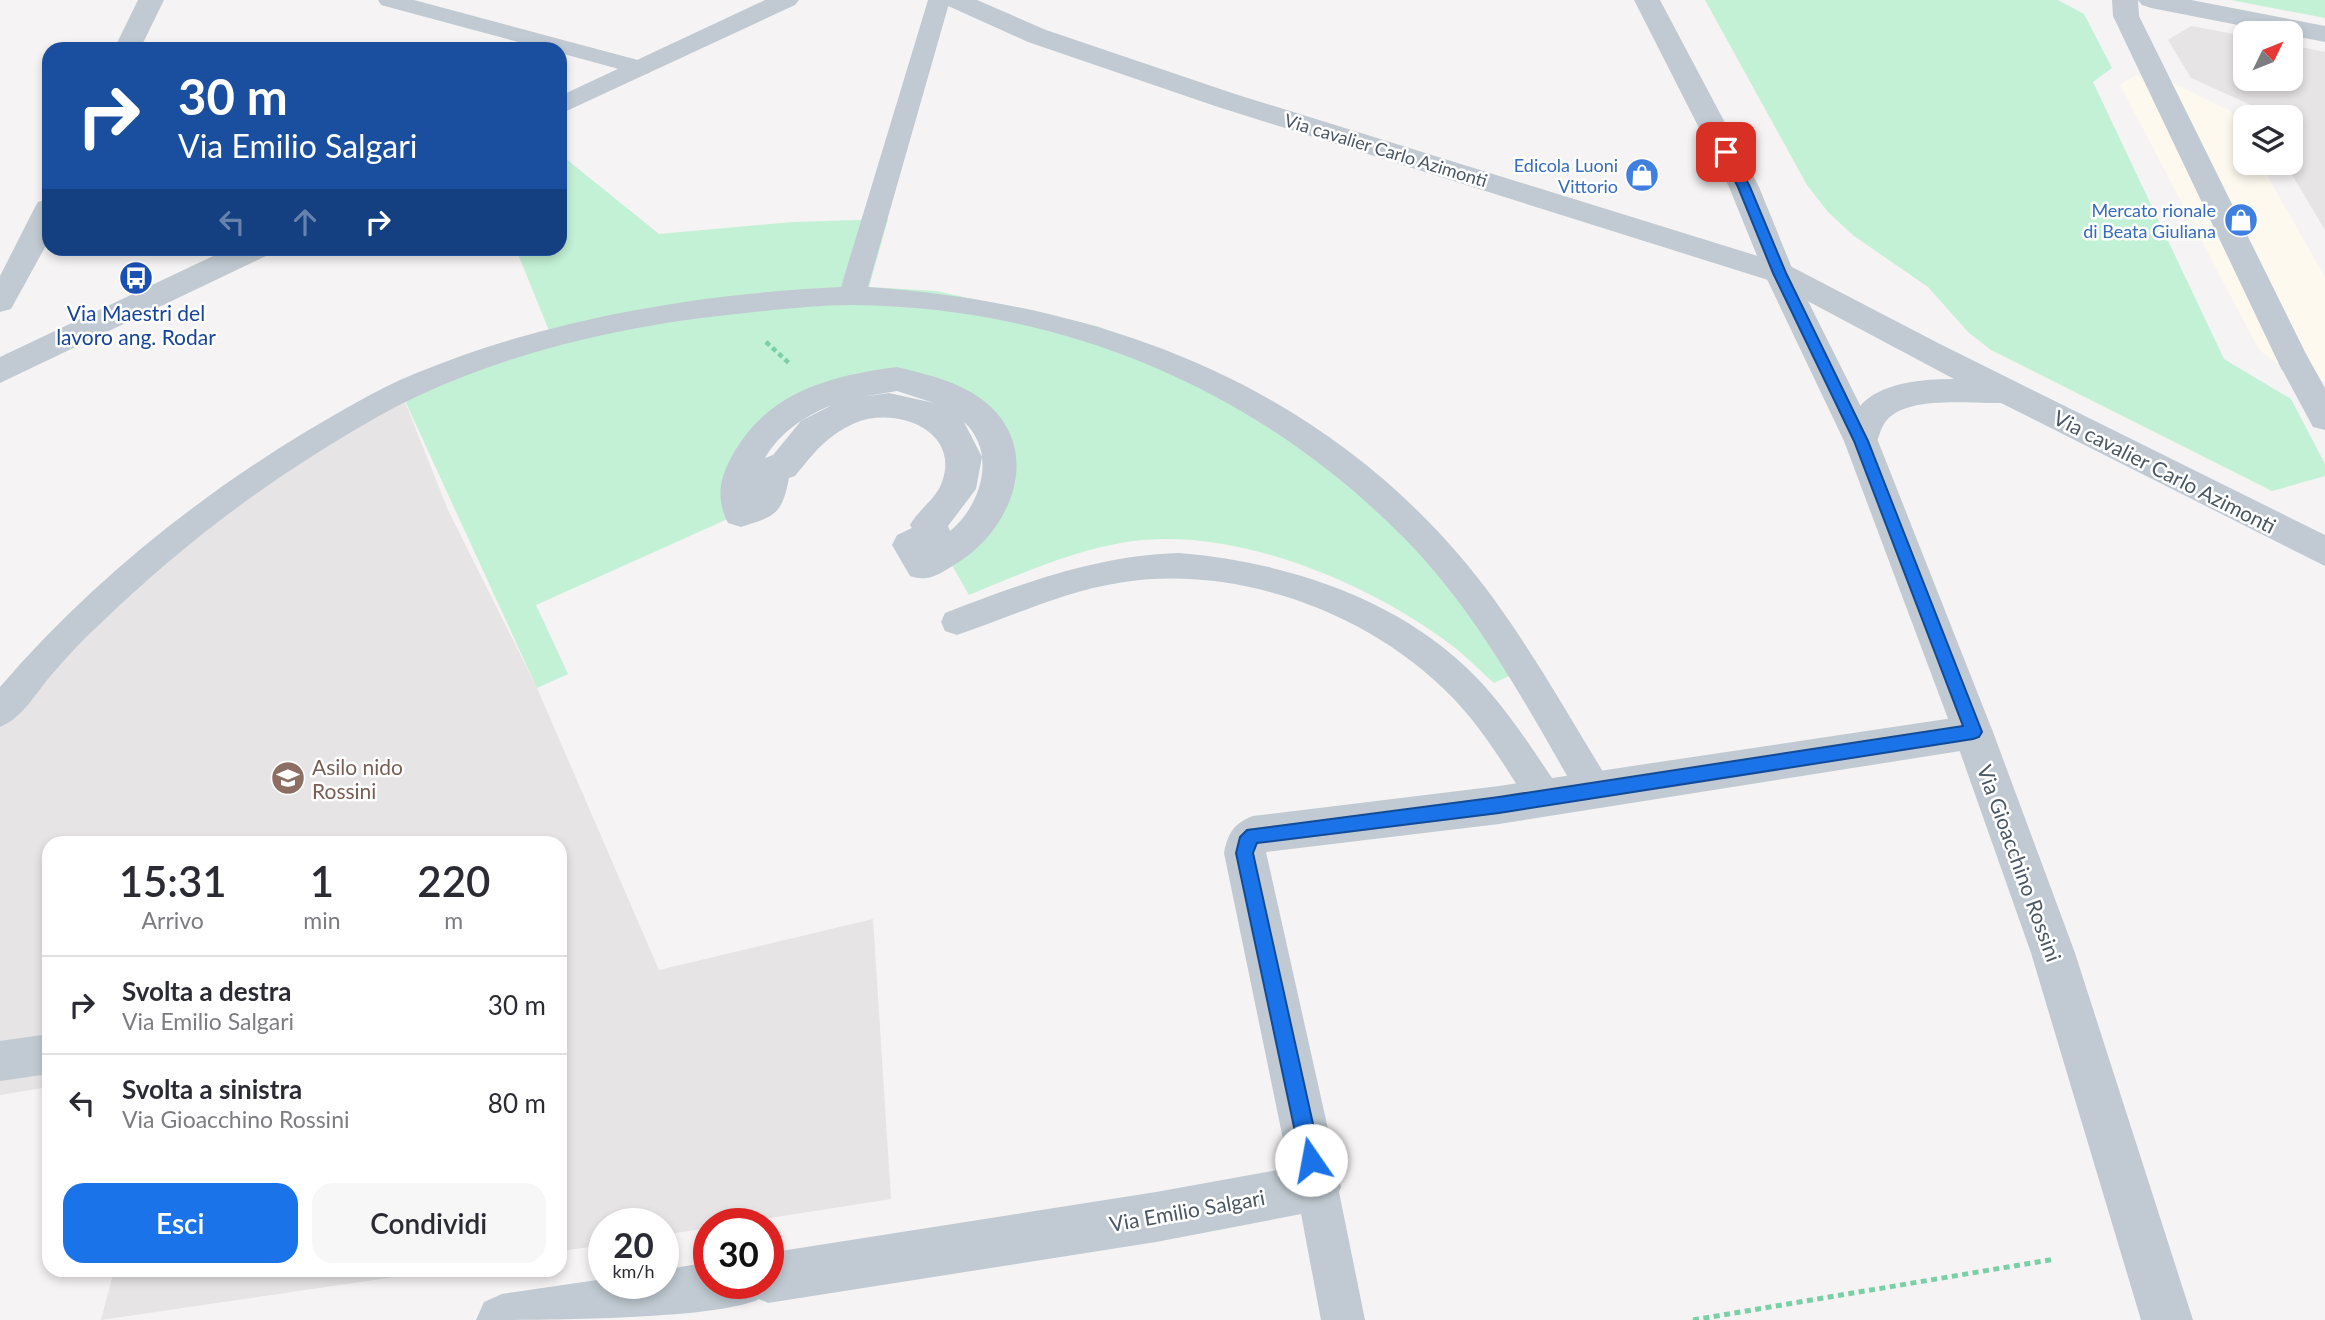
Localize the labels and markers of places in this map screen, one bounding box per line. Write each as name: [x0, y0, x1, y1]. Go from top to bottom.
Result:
pin: [1696, 122, 1756, 182]
place label: Edicola Luoni Vittorio: [1514, 154, 1618, 197]
shop icon: Edicola Luoni Vittorio: [1623, 156, 1661, 194]
place label: Mercato rionale di Beata Giuliana: [2083, 199, 2216, 242]
shop icon: Mercato rionale di Beata Giuliana: [2222, 201, 2260, 239]
bus stop icon: Via Maestri del lavoro ang. Rodar: [117, 259, 155, 297]
place label: Via Maestri del lavoro ang. Rodar: [56, 300, 216, 349]
place label: Asilo nido Rossini: [312, 754, 403, 803]
school or university icon: Asilo nido Rossini: [269, 759, 307, 797]

